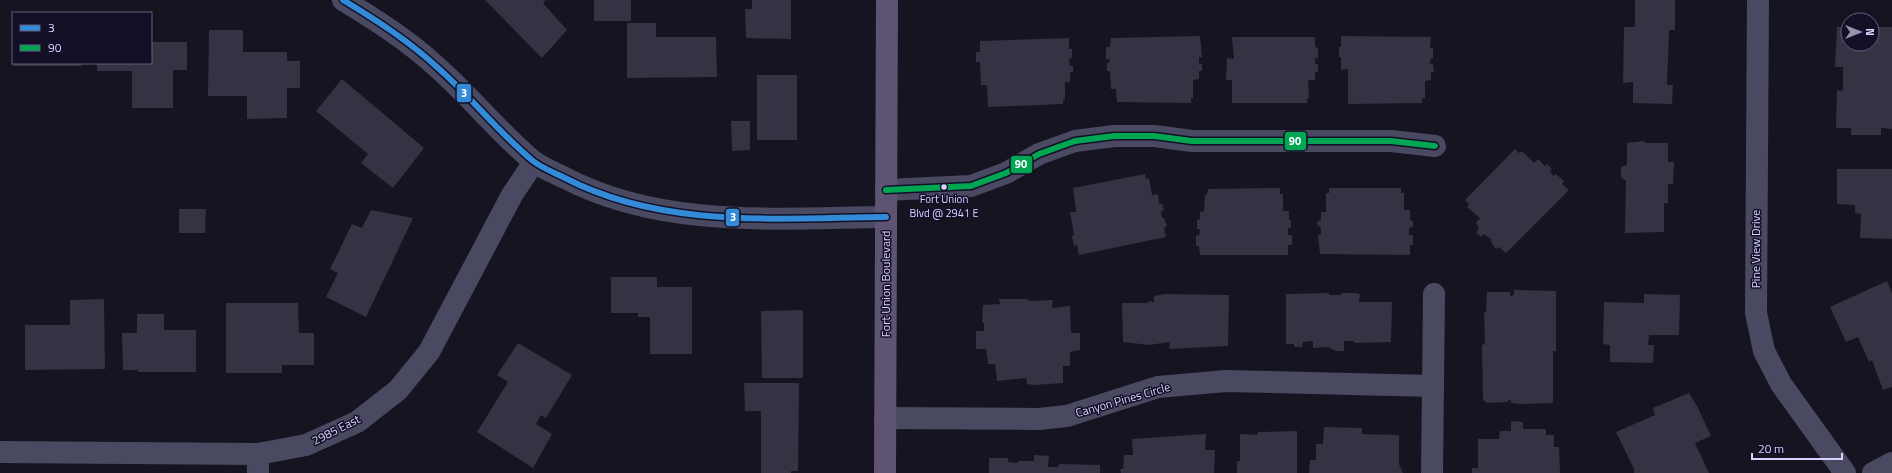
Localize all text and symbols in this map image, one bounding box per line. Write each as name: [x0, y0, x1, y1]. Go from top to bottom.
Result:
legend: [12, 12, 152, 64]
north arrow: [1840, 12, 1880, 52]
text: 3: [48, 18, 55, 37]
text: N: [1862, 28, 1878, 36]
text: 90: [48, 38, 62, 57]
line badge: 3: [456, 83, 472, 103]
text: 3: [461, 85, 467, 101]
line badge: 90: [1284, 131, 1307, 151]
text: 90: [1289, 133, 1301, 149]
line badge: 90: [1010, 155, 1033, 174]
text: 90: [1015, 156, 1027, 172]
marker: Fort Union Blvd @ 2941 E: [939, 182, 949, 192]
place label: Fort Union Blvd @ 2941 E: [909, 191, 979, 221]
line badge: 3: [725, 208, 740, 227]
text: 3: [730, 209, 736, 225]
street label: Pine View Drive: [1746, 210, 1765, 288]
street label: Fort Union Boulevard: [876, 231, 895, 337]
street label: Canyon Pines Circle: [1073, 377, 1172, 422]
street label: 2985 East: [308, 409, 364, 450]
scale bar: [1752, 435, 1842, 461]
text: 20 m: [1758, 439, 1784, 458]

